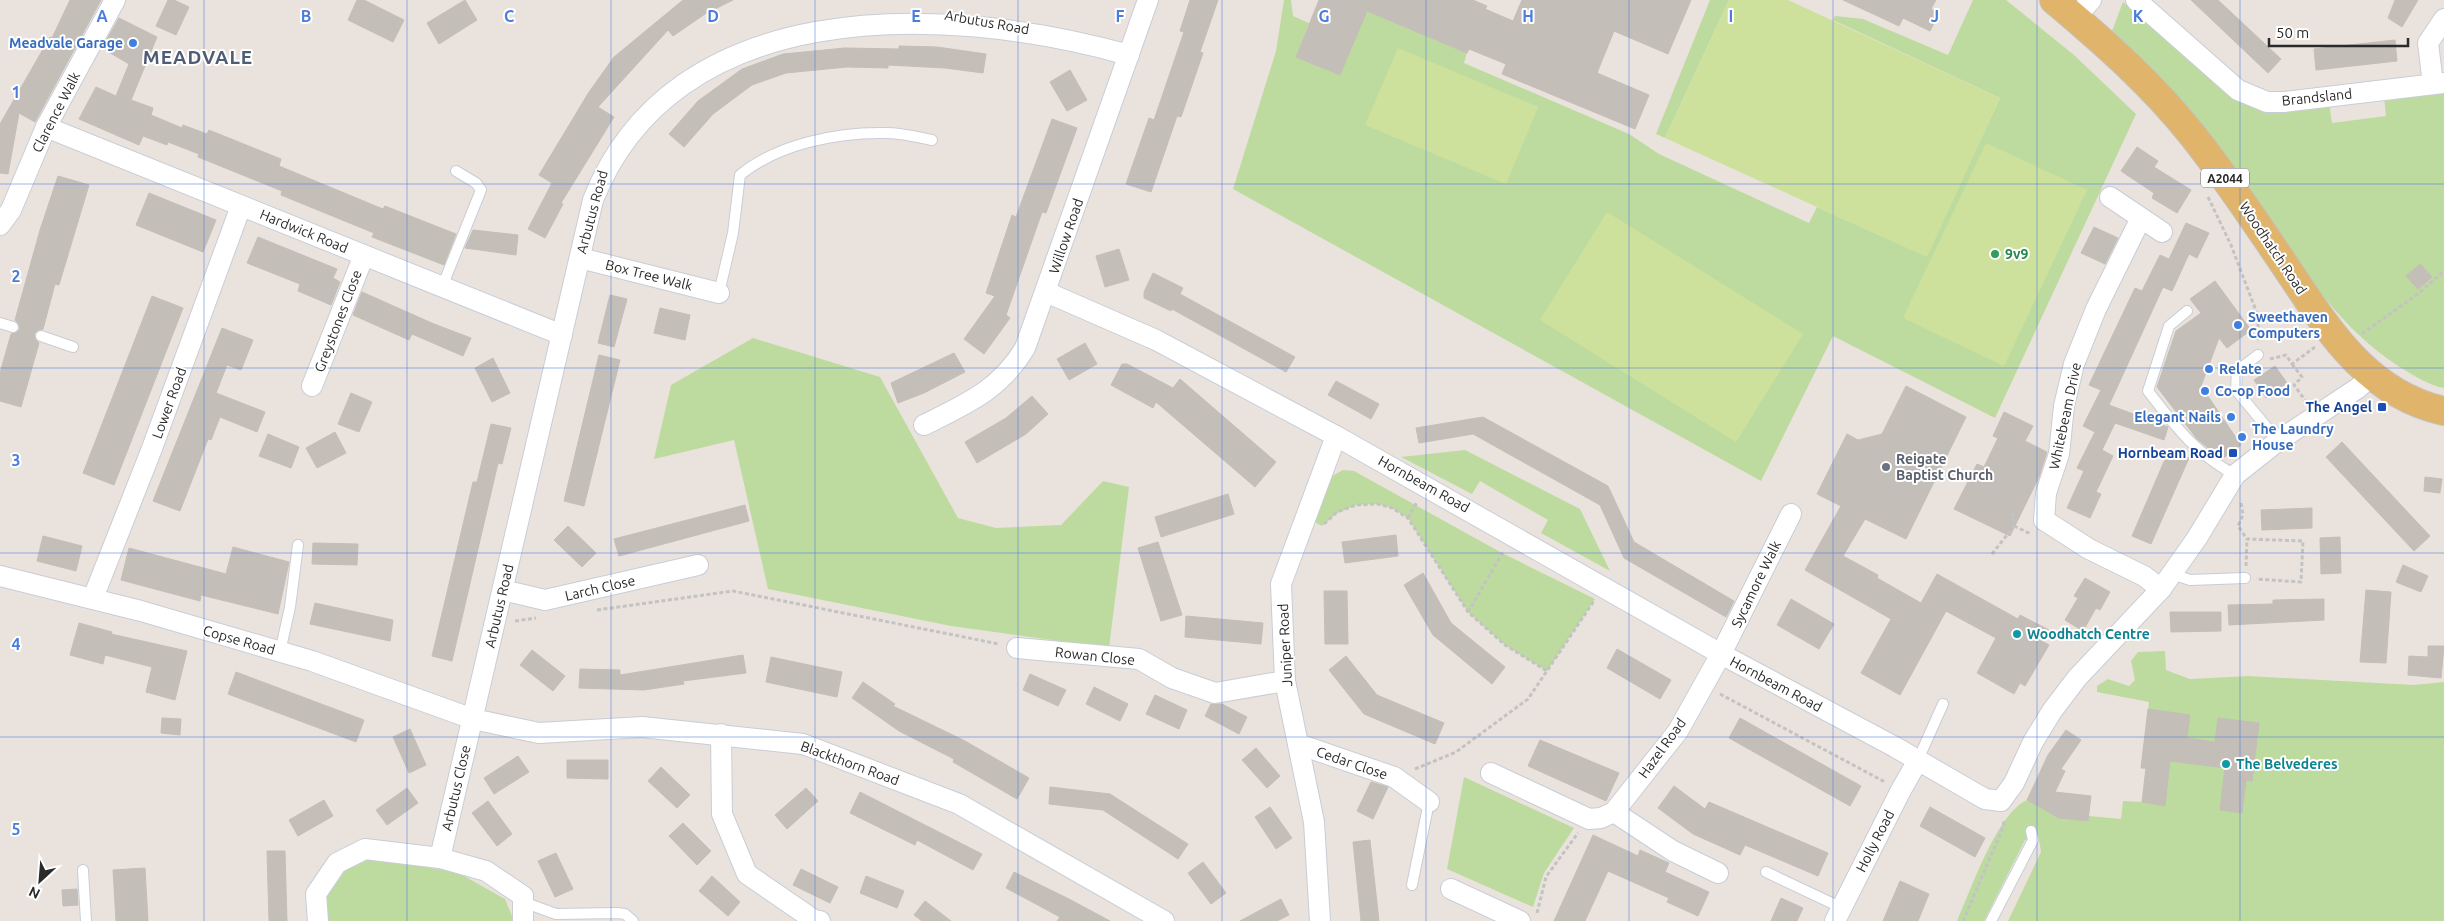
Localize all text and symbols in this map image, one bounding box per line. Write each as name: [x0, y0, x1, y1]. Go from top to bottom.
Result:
text: A: [96, 7, 108, 25]
text: B: [301, 7, 311, 25]
text: C: [504, 7, 514, 25]
text: D: [707, 7, 719, 25]
text: E: [911, 7, 921, 25]
street label: Arbutus Road: [943, 7, 1031, 37]
text: F: [1116, 7, 1125, 25]
text: G: [1318, 7, 1330, 25]
text: H: [1522, 7, 1534, 25]
text: I: [1729, 7, 1733, 25]
text: J: [1931, 7, 1939, 25]
text: K: [2133, 7, 2144, 25]
scale bar: [2269, 15, 2408, 47]
text: 50 m: [2276, 24, 2309, 41]
place label: Meadvale Garage: [9, 35, 123, 51]
marker: Meadvale Garage: [127, 37, 139, 49]
district label: MEADVALE: [143, 46, 253, 68]
street label: Clarence Walk: [29, 69, 83, 155]
text: 1: [11, 83, 21, 101]
street label: Brandsland: [2281, 85, 2353, 109]
road number: A2044: [2201, 168, 2249, 188]
street label: Arbutus Road: [573, 169, 611, 255]
street label: Willow Road: [1046, 196, 1086, 276]
street label: Woodhatch Road: [2236, 199, 2310, 297]
street label: Hardwick Road: [258, 206, 350, 256]
place label: 9v9: [2005, 246, 2028, 262]
marker: 9v9: [1989, 248, 2001, 260]
street label: Box Tree Walk: [604, 256, 694, 294]
text: 2: [11, 267, 21, 285]
street label: Greystones Close: [311, 268, 365, 374]
place label: Sweethaven Computers: [2248, 309, 2328, 341]
marker: Sweethaven Computers: [2232, 319, 2244, 331]
street label: Whitebeam Drive: [2046, 361, 2084, 471]
place label: Relate: [2219, 361, 2262, 377]
marker: Relate: [2203, 363, 2215, 375]
street label: Lower Road: [149, 365, 189, 441]
place label: Co-op Food: [2215, 383, 2290, 399]
marker: Co-op Food: [2199, 385, 2211, 397]
place label: The Angel: [2305, 399, 2372, 415]
marker: The Angel: [2376, 401, 2388, 413]
place label: Elegant Nails: [2134, 409, 2221, 425]
marker: Elegant Nails: [2225, 411, 2237, 423]
place label: The Laundry House: [2252, 421, 2334, 453]
marker: The Laundry House: [2236, 431, 2248, 443]
place label: Hornbeam Road: [2118, 445, 2223, 461]
marker: Hornbeam Road: [2227, 447, 2239, 459]
text: 3: [11, 451, 21, 469]
place label: Reigate Baptist Church: [1896, 451, 1993, 483]
street label: Hornbeam Road: [1376, 452, 1472, 516]
marker: Reigate Baptist Church: [1880, 461, 1892, 473]
street label: Sycamore Walk: [1728, 538, 1784, 630]
street label: Arbutus Road: [482, 562, 516, 650]
street label: Larch Close: [563, 572, 637, 604]
street label: Juniper Road: [1275, 603, 1295, 687]
street label: Copse Road: [201, 622, 277, 658]
place label: Woodhatch Centre: [2027, 626, 2150, 642]
marker: Woodhatch Centre: [2011, 628, 2023, 640]
text: 4: [11, 635, 21, 653]
street label: Rowan Close: [1054, 644, 1136, 668]
street label: Hornbeam Road: [1727, 653, 1825, 715]
street label: Hazel Road: [1635, 715, 1689, 781]
street label: Blackthorn Road: [798, 738, 902, 788]
street label: Cedar Close: [1314, 743, 1390, 783]
street label: Arbutus Close: [438, 744, 474, 832]
place label: The Belvederes: [2236, 756, 2338, 772]
marker: The Belvederes: [2220, 758, 2232, 770]
street label: Holly Road: [1853, 807, 1897, 875]
text: 5: [11, 820, 21, 838]
north arrow: [15, 856, 65, 906]
text: N: [26, 883, 43, 902]

